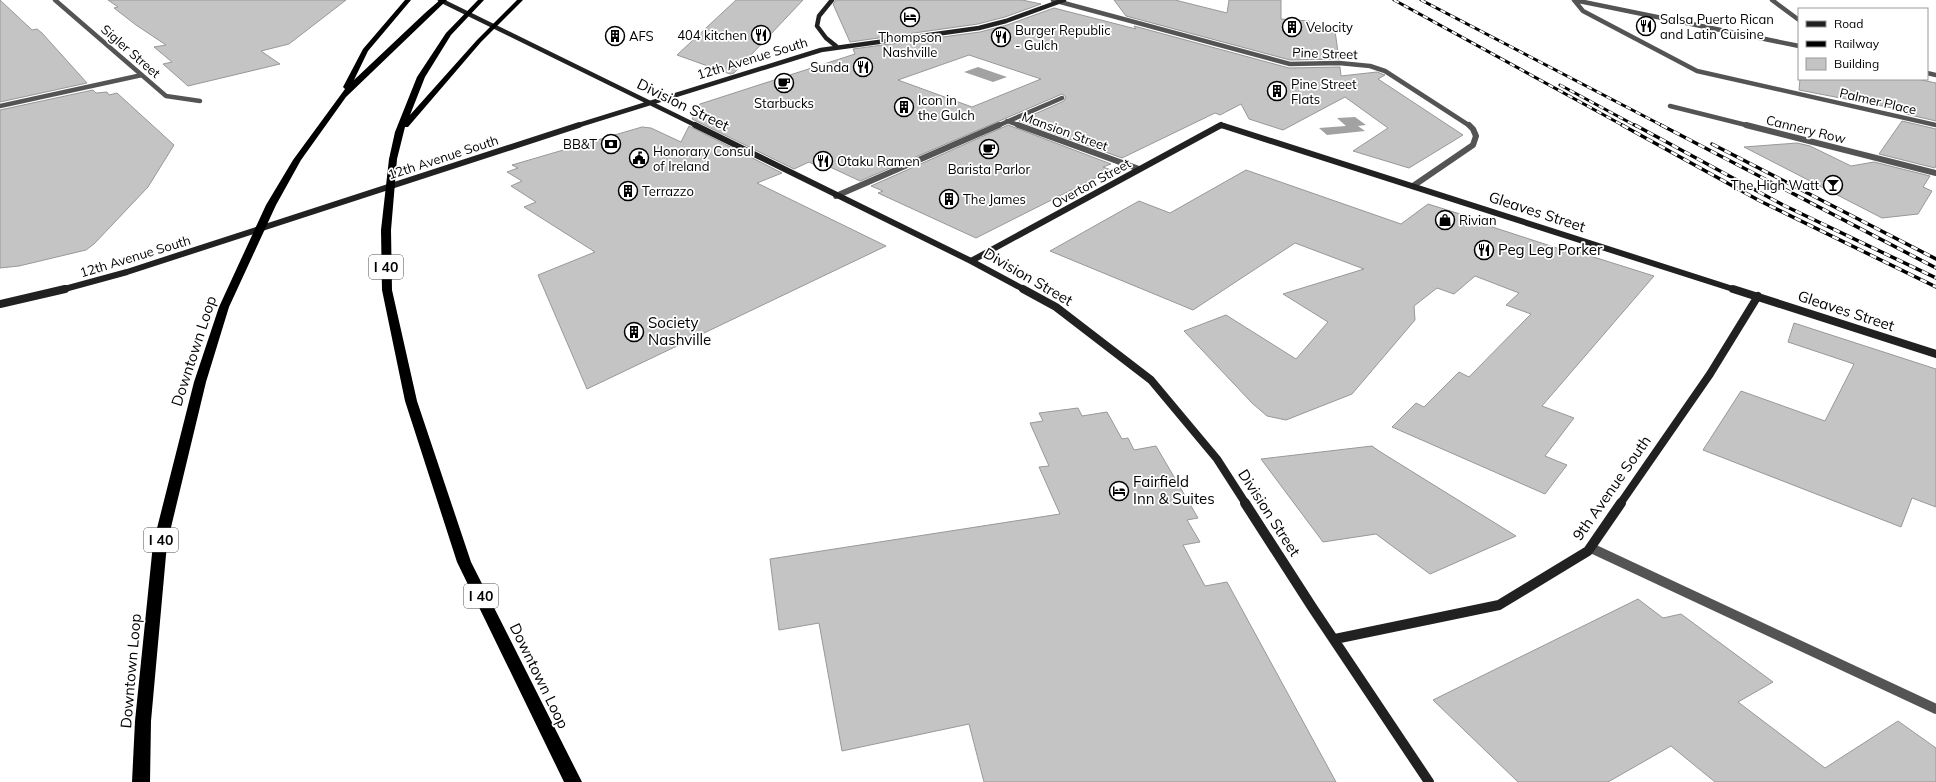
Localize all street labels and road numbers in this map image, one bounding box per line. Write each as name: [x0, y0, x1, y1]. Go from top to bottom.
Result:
street label: Sigler Street: [98, 21, 164, 81]
street label: 12th Avenue South: [695, 34, 809, 82]
street label: Pine Street: [1292, 44, 1359, 62]
street label: Division Street: [634, 74, 732, 135]
street label: Palmer Place: [1838, 84, 1918, 118]
street label: Mansion Street: [1020, 108, 1111, 154]
street label: Cannery Row: [1764, 111, 1848, 147]
street label: 12th Avenue South: [386, 132, 500, 182]
street label: Overton Street: [1049, 154, 1134, 211]
street label: Gleaves Street: [1486, 187, 1588, 236]
street label: 12th Avenue South: [78, 232, 192, 280]
street label: Division Street: [980, 243, 1076, 310]
road number: I 40: [369, 255, 403, 279]
street label: Gleaves Street: [1795, 286, 1897, 335]
street label: Downtown Loop: [167, 293, 220, 409]
street label: 9th Avenue South: [1568, 432, 1655, 544]
street label: Division Street: [1234, 466, 1305, 560]
road number: I 40: [144, 528, 178, 552]
road number: I 40: [464, 584, 498, 608]
street label: Downtown Loop: [116, 613, 145, 729]
street label: Downtown Loop: [506, 620, 573, 732]

